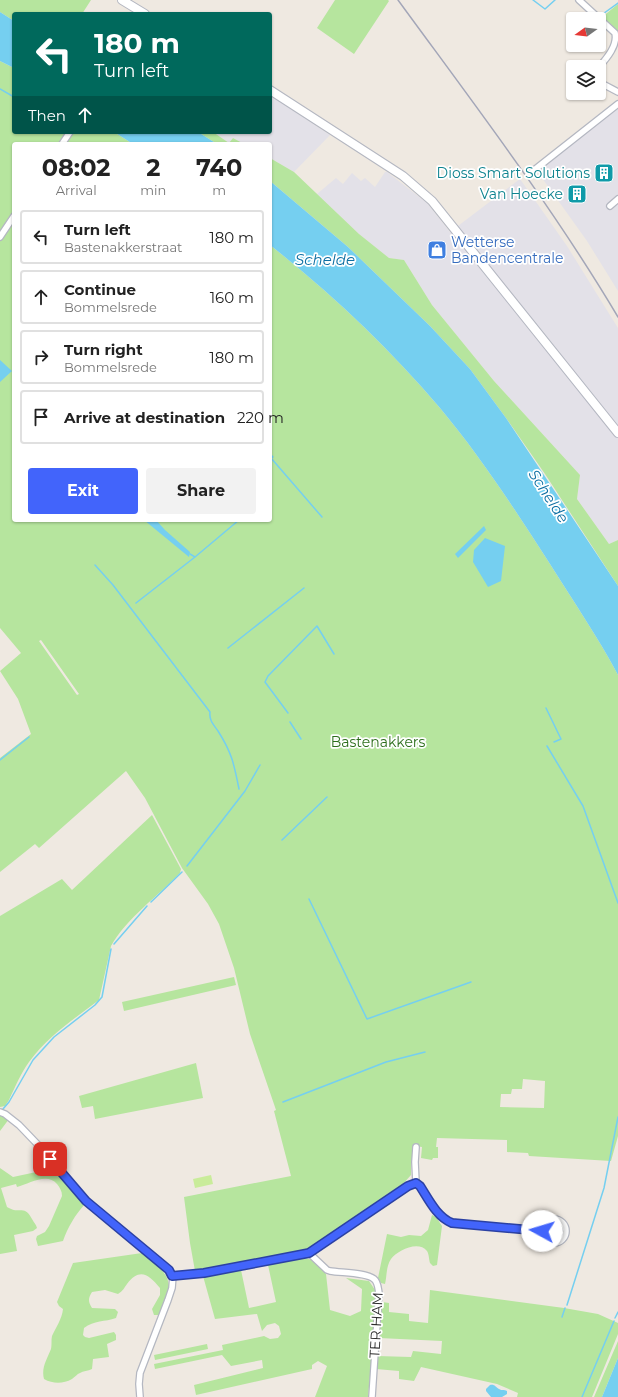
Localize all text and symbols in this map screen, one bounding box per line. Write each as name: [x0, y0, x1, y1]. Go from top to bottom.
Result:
north arrow: [566, 12, 606, 52]
map controls: [566, 12, 606, 100]
text: 180 m: [94, 26, 180, 60]
icon: left: [28, 28, 80, 80]
text: Turn left: [94, 60, 169, 82]
button: layers: [566, 60, 606, 100]
icon: ahead: [74, 104, 96, 126]
text: Then: [28, 106, 66, 125]
text: 08:02: [42, 153, 111, 182]
text: 2: [146, 153, 160, 182]
text: 740: [196, 153, 242, 182]
building icon: Dioss Smart Solutions: [593, 162, 615, 184]
place label: Dioss Smart Solutions: [437, 164, 590, 182]
text: Arrival: [56, 182, 97, 198]
text: min: [140, 182, 166, 198]
text: m: [212, 182, 226, 198]
building icon: Van Hoecke: [566, 183, 588, 205]
place label: Van Hoecke: [480, 185, 563, 203]
text: Turn left: [64, 220, 131, 239]
icon: left: [30, 226, 52, 248]
text: 180 m: [209, 228, 254, 247]
place label: Wetterse Bandencentrale: [451, 233, 564, 267]
text: Bastenakkerstraat: [64, 239, 182, 255]
shop icon: Wetterse Bandencentrale: [426, 239, 448, 261]
water label: Schelde: [295, 250, 355, 269]
text: Continue: [64, 280, 136, 299]
icon: ahead: [30, 286, 52, 308]
text: 160 m: [210, 288, 254, 307]
text: Bommelsrede: [64, 299, 157, 315]
text: Turn right: [64, 340, 143, 359]
icon: right: [30, 346, 52, 368]
text: 180 m: [209, 348, 254, 367]
text: Bommelsrede: [64, 359, 157, 375]
icon: arrive: [30, 406, 52, 428]
text: Arrive at destination: [64, 408, 225, 427]
text: 220 m: [237, 408, 284, 427]
water label: Schelde: [525, 466, 573, 526]
button: Exit: [28, 468, 138, 514]
button: Share: [146, 468, 256, 514]
park label: Bastenakkers: [331, 733, 425, 751]
pin: [33, 1142, 67, 1176]
icon: arrive: [39, 1148, 61, 1170]
position arrow: [521, 1210, 563, 1252]
street label: TER HAM: [365, 1292, 387, 1358]

